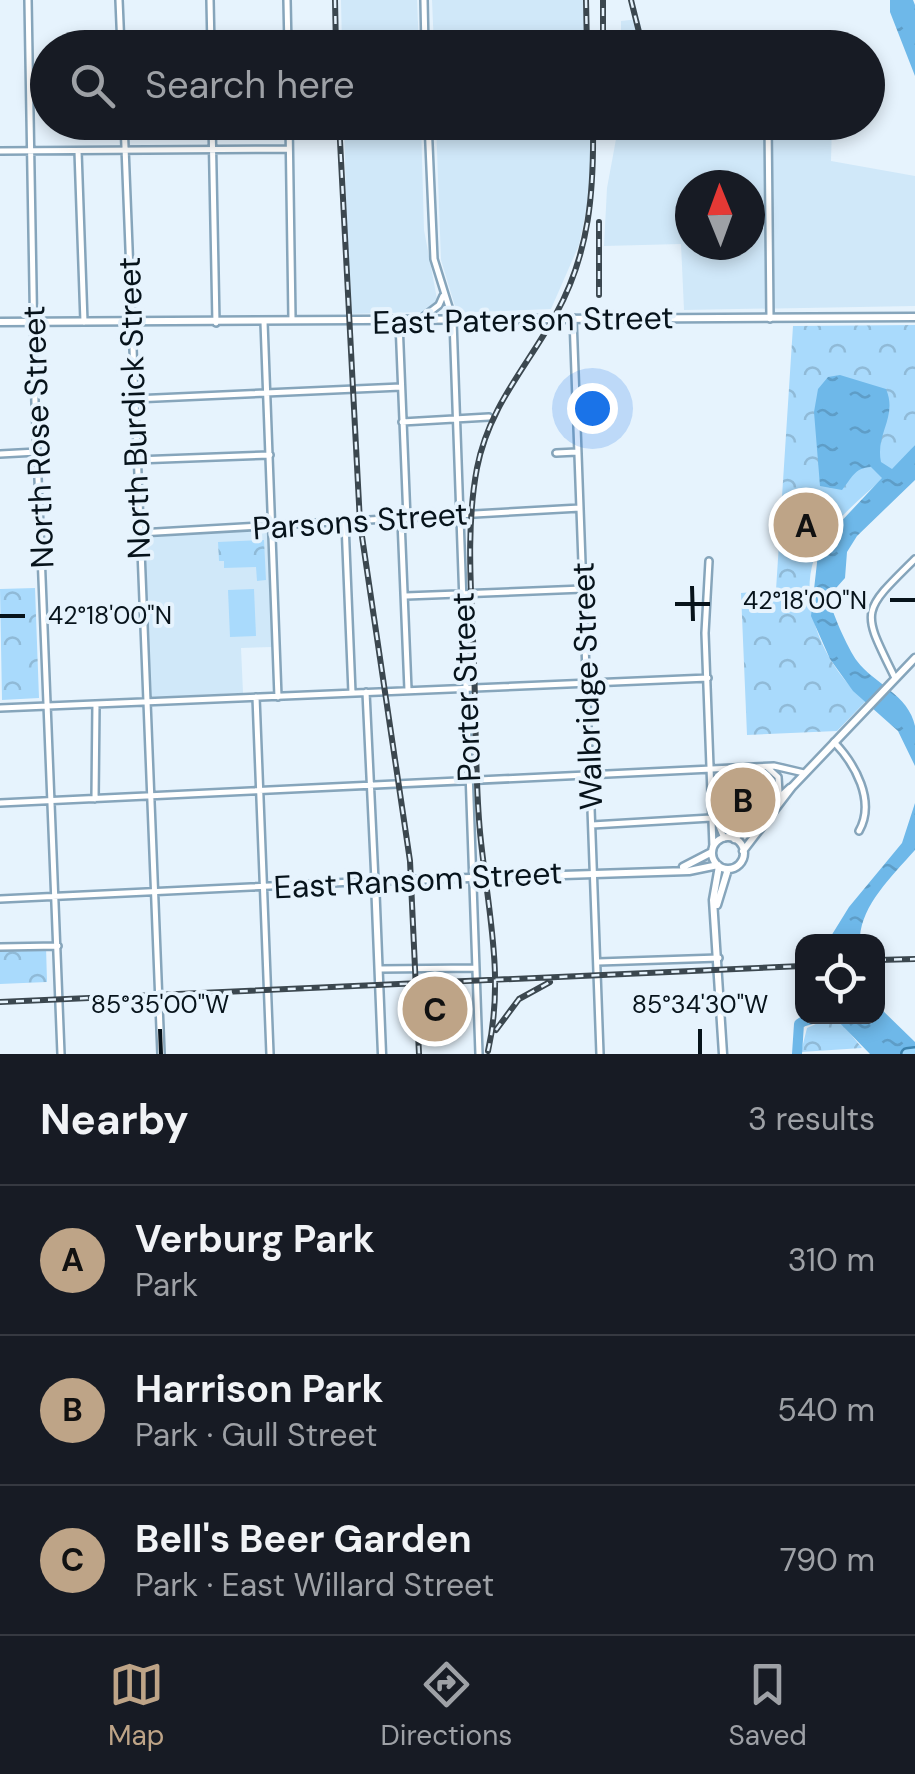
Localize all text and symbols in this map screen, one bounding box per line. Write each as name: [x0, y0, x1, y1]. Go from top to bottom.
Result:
search box: [30, 30, 885, 140]
icon: search: [65, 58, 120, 113]
text: Search here: [145, 60, 355, 110]
north arrow: [675, 170, 765, 260]
street label: North Burdick Street: [108, 256, 160, 560]
street label: East Paterson Street: [372, 296, 674, 344]
street label: North Rose Street: [12, 305, 64, 569]
your location: [567, 383, 618, 434]
pin: A: [774, 488, 838, 562]
street label: Parsons Street: [251, 493, 469, 549]
street label: Walbridge Street: [562, 561, 612, 811]
text: 42°18'00"N: [743, 584, 867, 617]
street label: Porter Street: [442, 591, 490, 783]
text: 42°18'00"N: [48, 599, 172, 632]
pin: B: [710, 762, 776, 838]
street label: East Ransom Street: [273, 851, 563, 909]
map controls: [795, 934, 885, 1024]
button: locate: [795, 934, 885, 1024]
pin: C: [402, 972, 468, 1046]
text: 85°35'00"W: [91, 988, 229, 1021]
text: 85°34'30"W: [632, 988, 768, 1021]
text: Nearby: [40, 1092, 189, 1147]
text: 3 results: [748, 1098, 875, 1140]
text: Verburg Park: [135, 1214, 375, 1264]
text: A: [61, 1239, 84, 1281]
text: 310 m: [788, 1239, 875, 1281]
text: Park: [135, 1264, 198, 1306]
text: Harrison Park: [135, 1364, 384, 1414]
text: B: [62, 1389, 83, 1431]
text: 540 m: [777, 1389, 875, 1431]
text: Park · Gull Street: [135, 1414, 378, 1456]
text: Bell's Beer Garden: [135, 1514, 472, 1564]
text: C: [61, 1539, 84, 1581]
text: 790 m: [780, 1539, 875, 1581]
text: Park · East Willard Street: [135, 1564, 494, 1606]
tab: Map: [108, 1657, 164, 1754]
tab: Directions: [381, 1657, 512, 1754]
tab: Saved: [728, 1657, 807, 1754]

